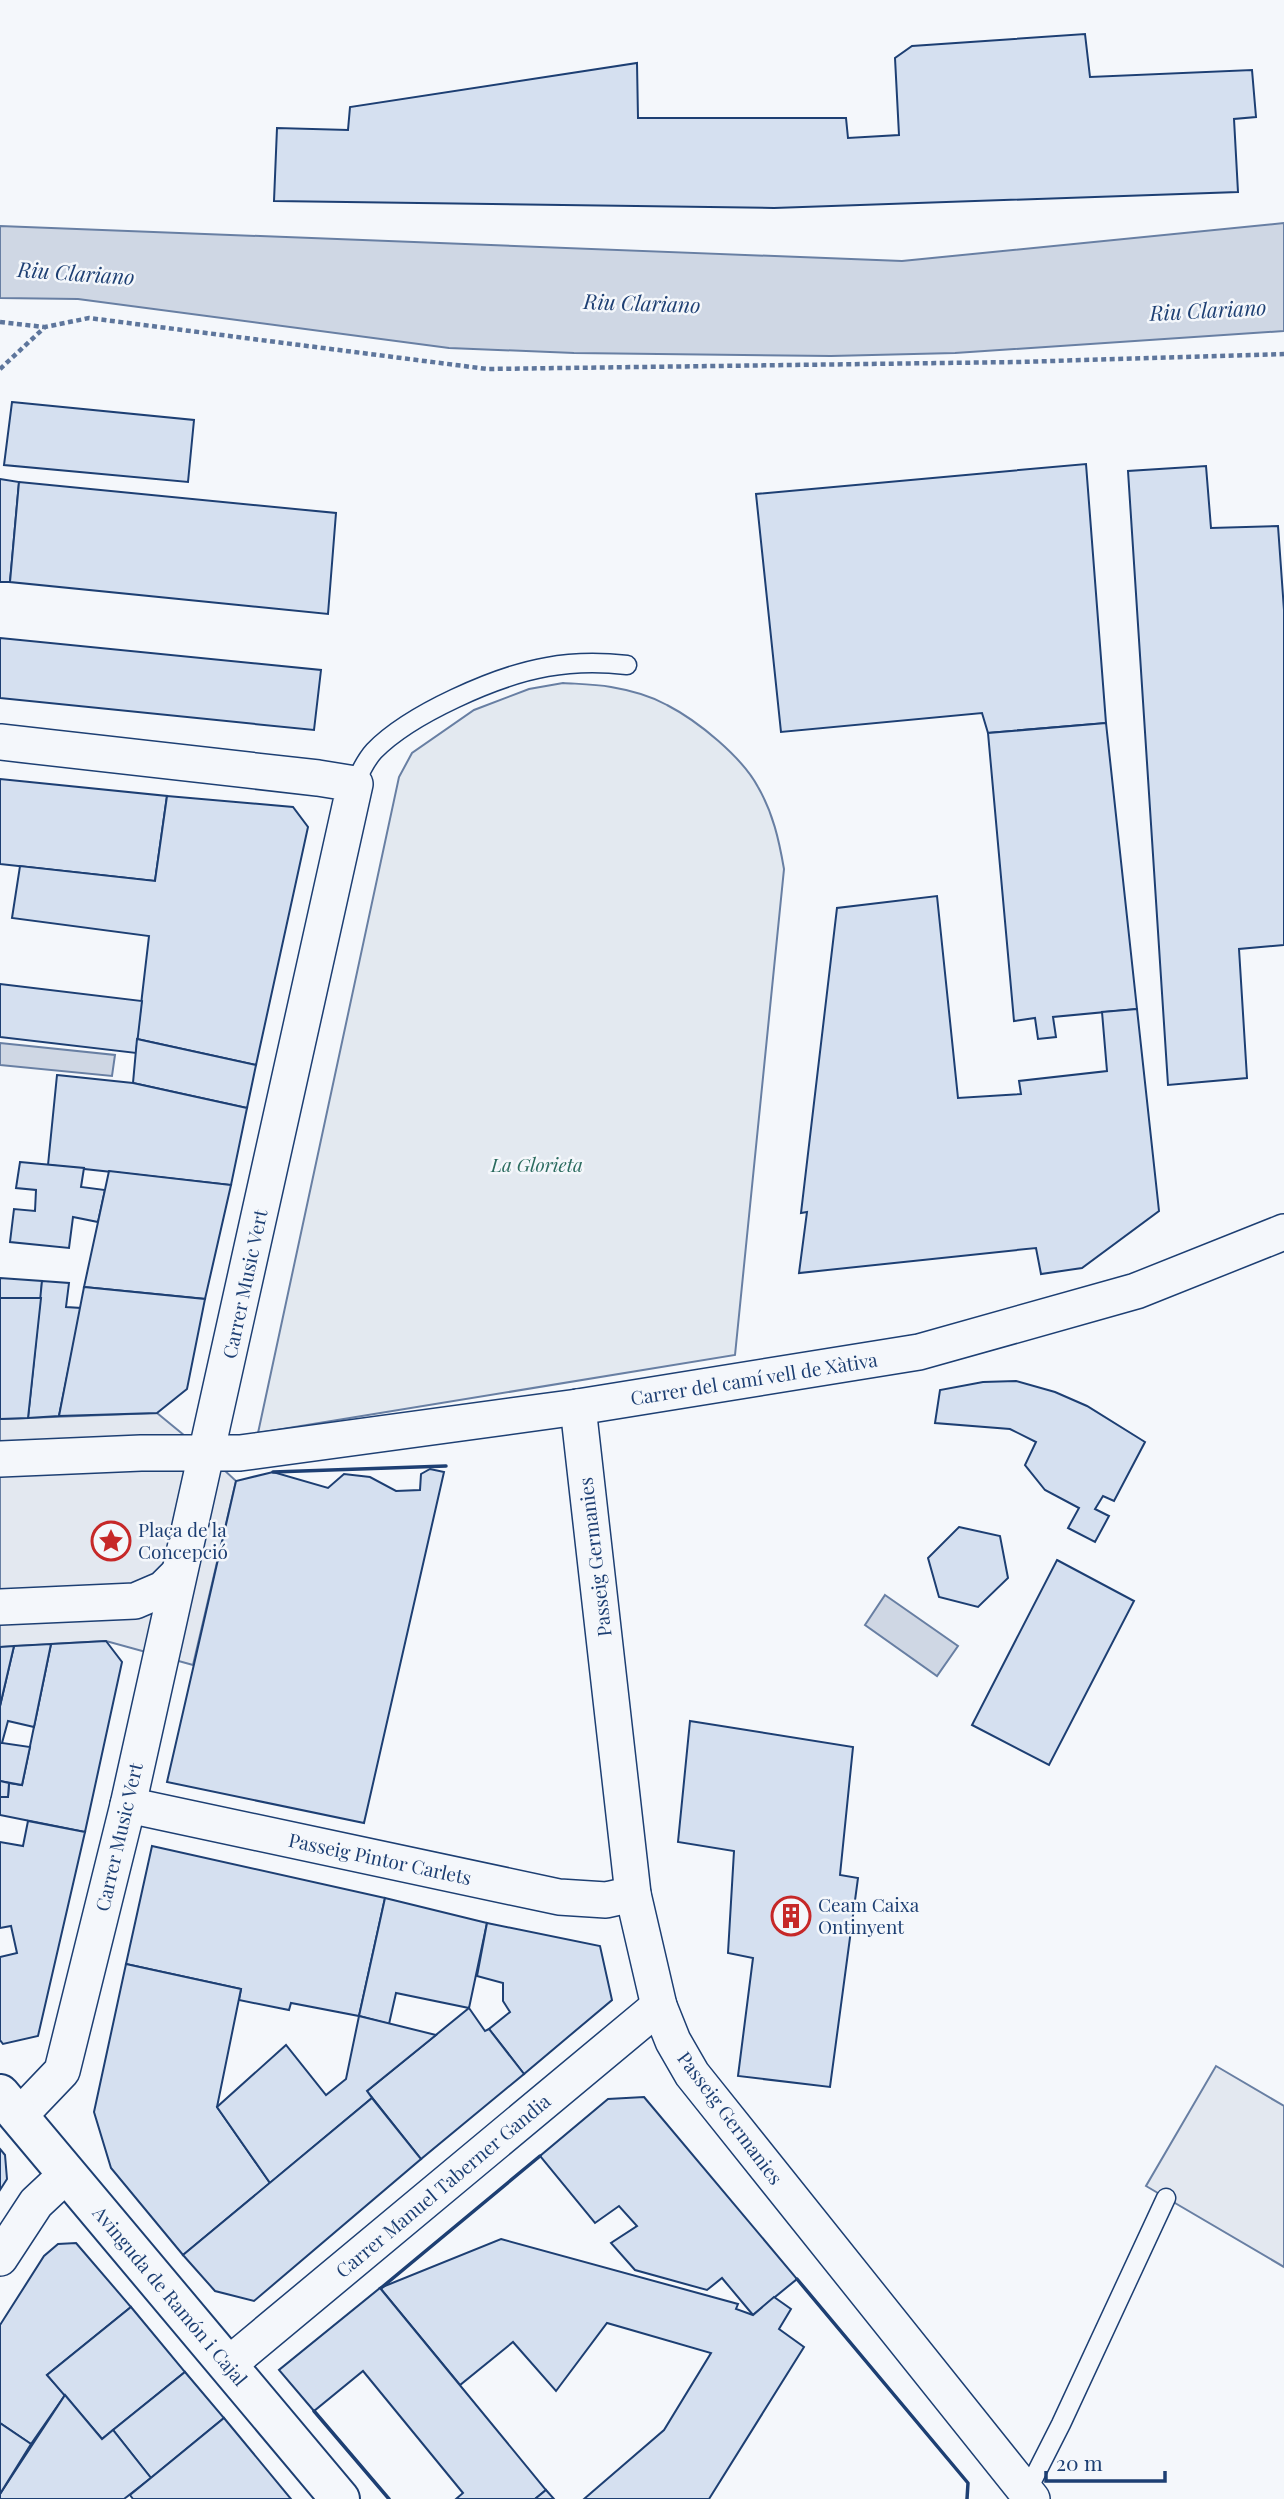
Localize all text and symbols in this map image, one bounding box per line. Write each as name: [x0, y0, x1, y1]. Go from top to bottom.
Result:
water label: Riu Clariano: [16, 254, 136, 290]
water label: Riu Clariano: [582, 286, 701, 318]
water label: Riu Clariano: [1148, 292, 1267, 326]
park label: La Glorieta: [490, 1151, 583, 1177]
street label: Carrer Music Vert: [216, 1207, 273, 1361]
street label: Carrer del camí vell de Xàtiva: [629, 1346, 880, 1410]
street label: Passeig Germanies: [571, 1476, 617, 1638]
place label: Plaça de la Concepció: [138, 1516, 228, 1564]
place icon: Plaça de la Concepció: [90, 1520, 132, 1562]
street label: Carrer Music Vert: [88, 1760, 148, 1914]
street label: Passeig Pintor Carlets: [287, 1826, 474, 1890]
place label: Ceam Caixa Ontinyent: [818, 1891, 920, 1939]
building icon: Ceam Caixa Ontinyent: [770, 1895, 812, 1937]
street label: Passeig Germanies: [672, 2046, 789, 2189]
street label: Carrer Manuel Taberner Gandia: [330, 2087, 556, 2283]
street label: Avinguda de Ramón i Cajal: [87, 2199, 254, 2391]
scale bar: [1046, 2440, 1165, 2484]
text: 20 m: [1056, 2448, 1103, 2476]

